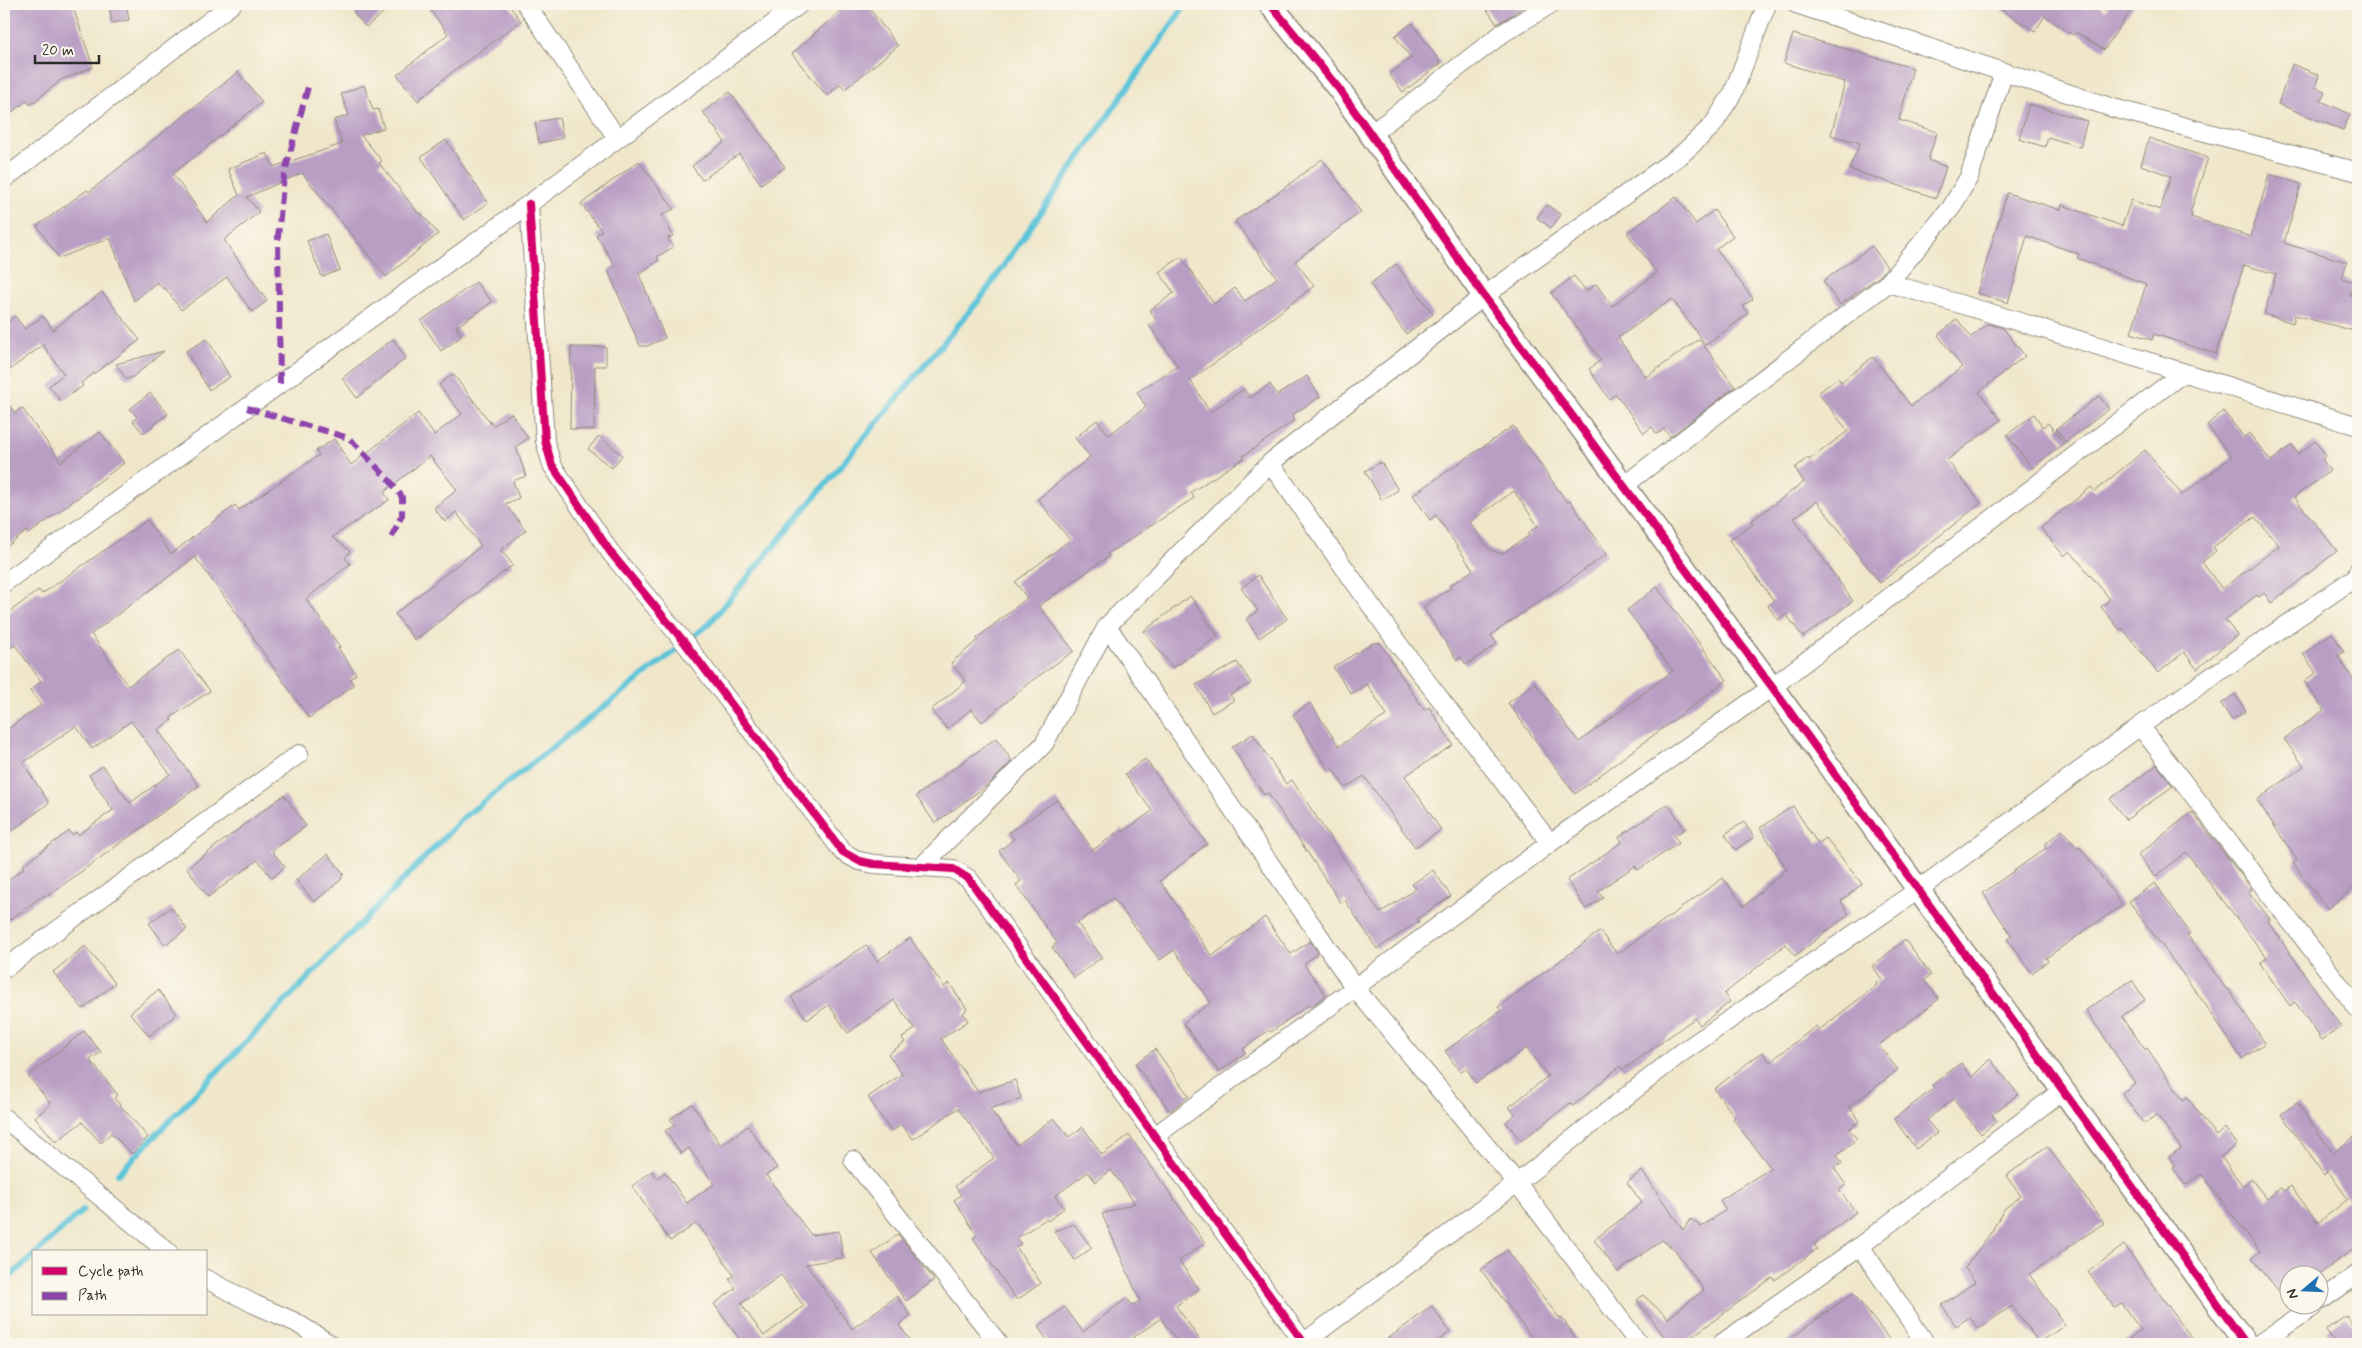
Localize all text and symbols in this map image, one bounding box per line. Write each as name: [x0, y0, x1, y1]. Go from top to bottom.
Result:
scale bar: [35, 32, 99, 64]
text: 20 m: [42, 41, 74, 61]
legend: [32, 1250, 208, 1316]
text: Cycle path: [78, 1262, 143, 1282]
north arrow: [2280, 1266, 2330, 1316]
text: Path: [78, 1286, 107, 1306]
text: N: [2283, 1287, 2303, 1301]

